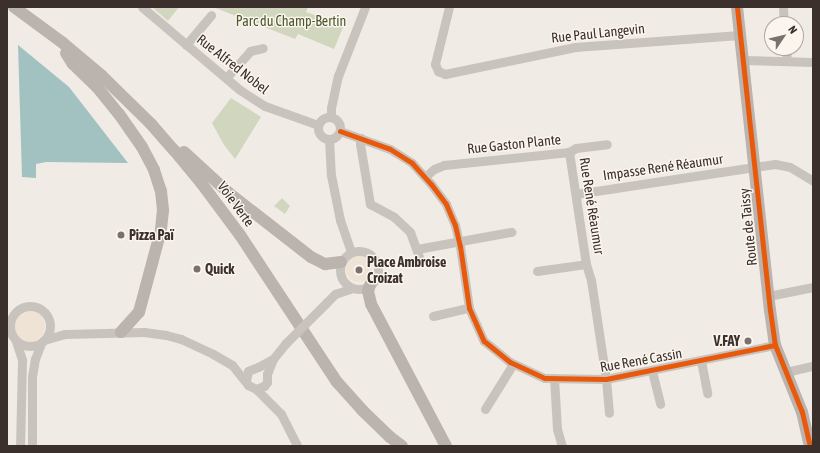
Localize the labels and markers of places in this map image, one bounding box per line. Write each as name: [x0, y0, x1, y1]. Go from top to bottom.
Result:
place label: Pizza Paï: [129, 227, 174, 243]
marker: Pizza Paï: [116, 230, 126, 240]
place label: Place Ambroise Croizat: [367, 254, 446, 286]
place label: Quick: [205, 261, 234, 277]
marker: Quick: [192, 264, 202, 274]
marker: Place Ambroise Croizat: [354, 265, 364, 275]
place label: V.FAY: [713, 333, 740, 349]
marker: V.FAY: [743, 336, 753, 346]

